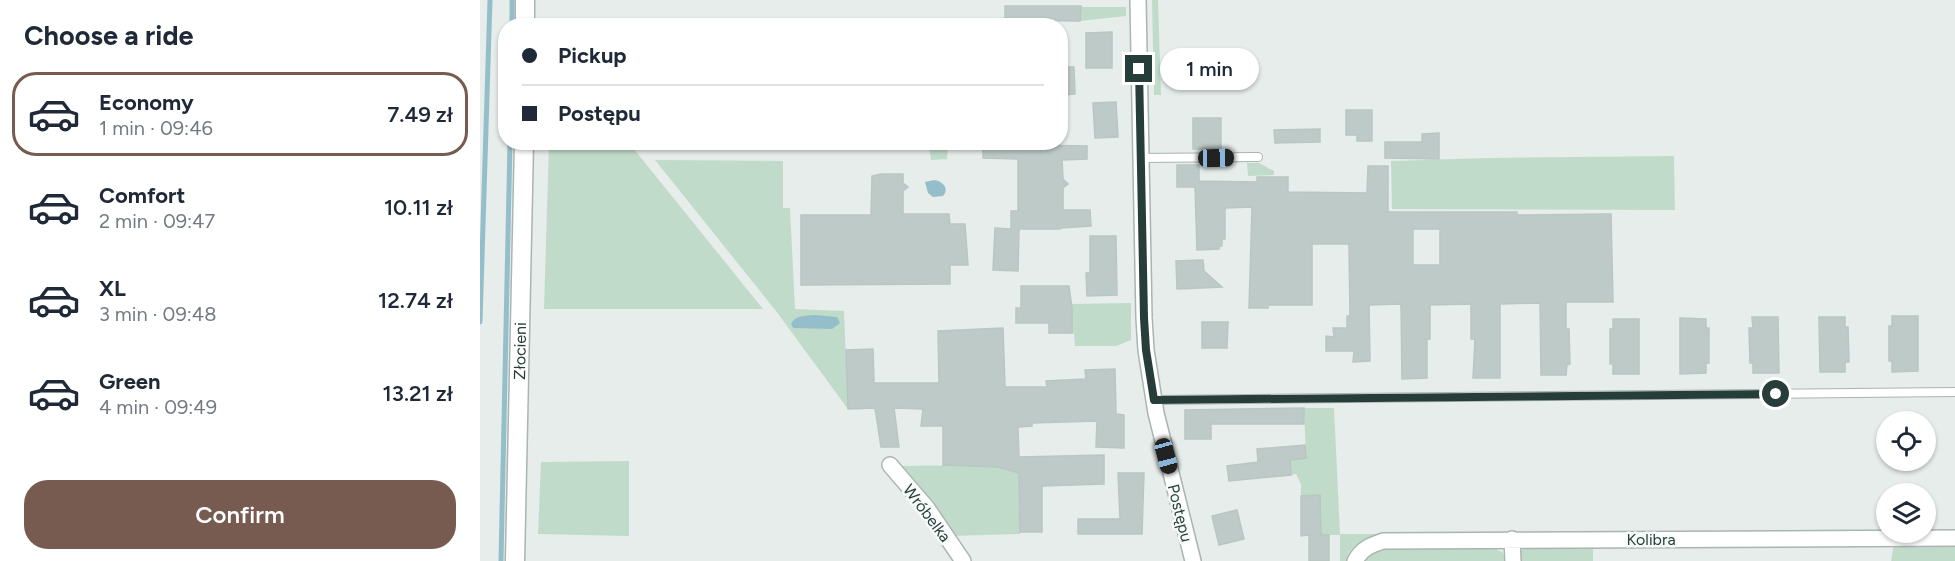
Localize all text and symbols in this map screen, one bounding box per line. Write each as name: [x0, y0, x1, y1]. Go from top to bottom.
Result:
text: Choose a ride: [24, 19, 193, 52]
text: Pickup: [558, 42, 627, 69]
callout: 1 min: [1160, 48, 1259, 90]
route end: [1125, 55, 1152, 82]
text: 1 min: [1186, 57, 1233, 81]
icon: car: [27, 87, 81, 141]
text: Economy: [99, 89, 194, 116]
text: Postępu: [558, 100, 641, 127]
text: 7.49 zł: [387, 101, 453, 128]
text: 1 min · 09:46: [99, 116, 213, 140]
car: [1198, 149, 1234, 167]
icon: car: [27, 180, 81, 234]
text: Comfort: [99, 182, 185, 209]
text: 10.11 zł: [384, 194, 453, 221]
text: 2 min · 09:47: [99, 209, 215, 233]
icon: car: [27, 273, 81, 327]
text: XL: [99, 275, 126, 302]
text: 12.74 zł: [378, 287, 453, 314]
text: 3 min · 09:48: [99, 302, 217, 326]
street label: Złocieni: [509, 322, 530, 380]
icon: car: [27, 366, 81, 420]
text: Green: [99, 368, 161, 395]
text: 13.21 zł: [383, 380, 453, 407]
route start: [1762, 380, 1789, 407]
text: 4 min · 09:49: [99, 395, 217, 419]
map controls: [1876, 411, 1936, 543]
button: locate: [1876, 411, 1936, 471]
car: [1153, 436, 1179, 476]
button: Confirm: [24, 480, 456, 549]
street label: Wróbelka: [899, 480, 955, 546]
street label: Postępu: [1164, 482, 1196, 544]
button: layers: [1876, 483, 1936, 543]
street label: Kolibra: [1626, 530, 1676, 549]

